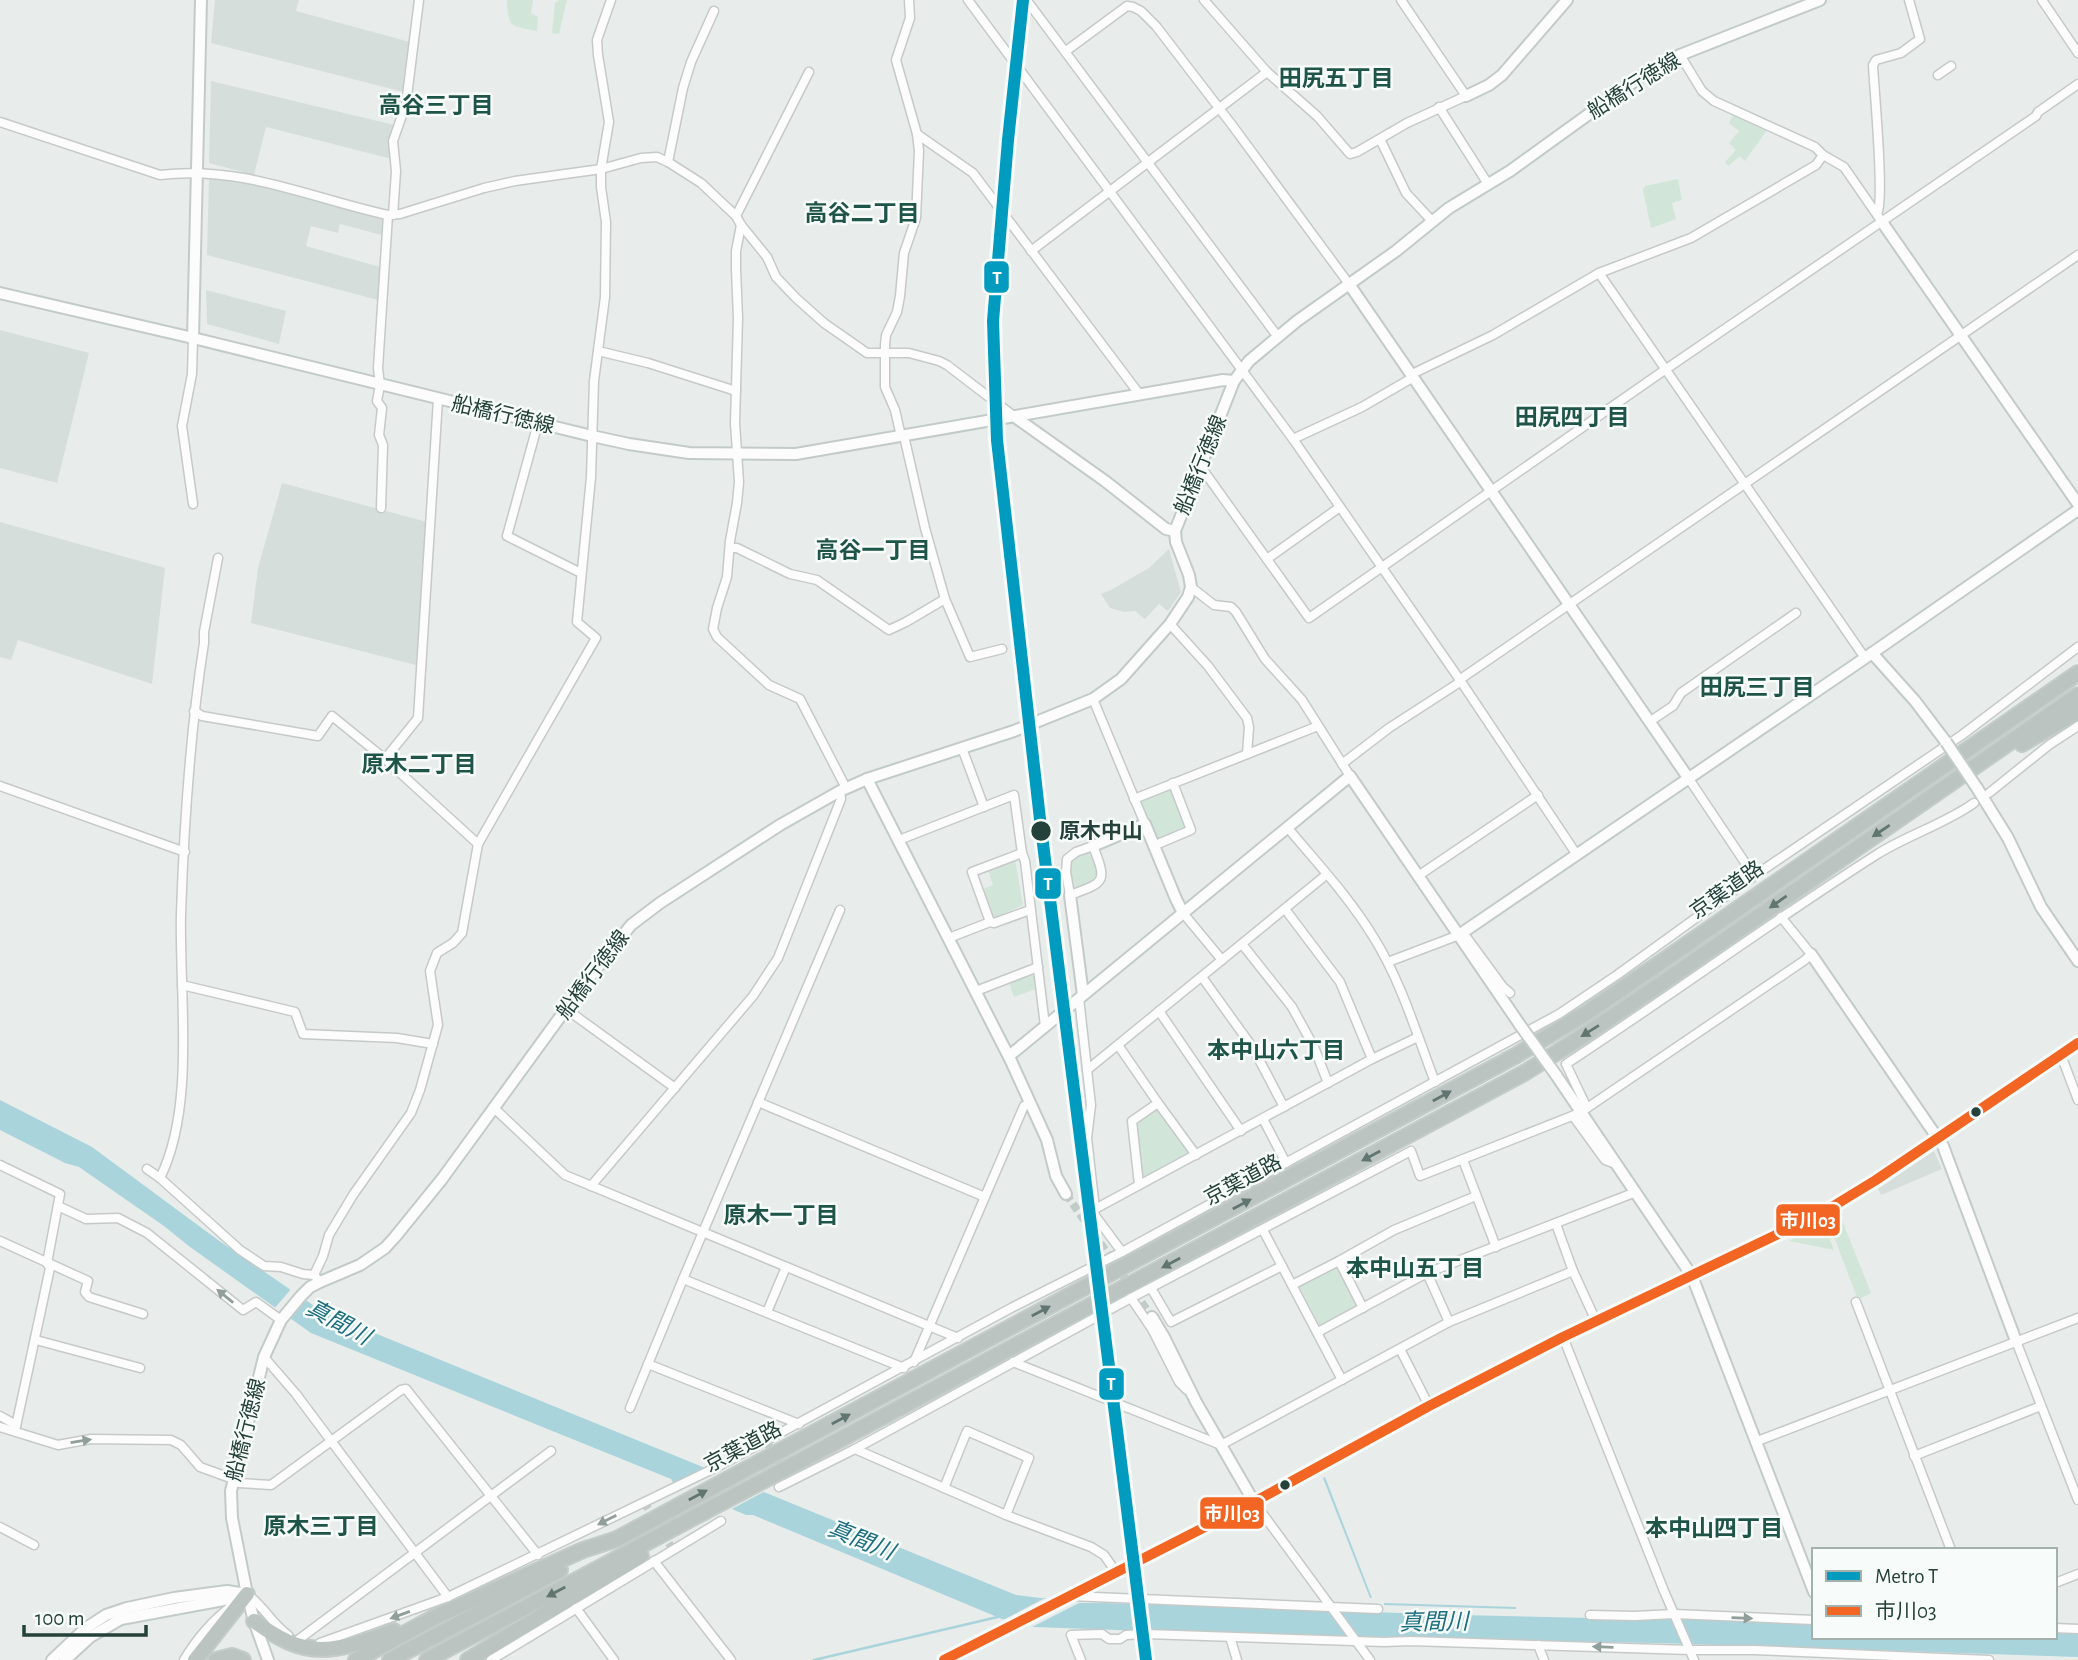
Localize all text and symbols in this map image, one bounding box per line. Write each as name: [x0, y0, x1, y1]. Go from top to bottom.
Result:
street label: 船橋行徳線: [1583, 48, 1684, 123]
district label: 田尻五丁目: [1279, 67, 1394, 91]
district label: 高谷三丁目: [379, 93, 494, 118]
district label: 高谷二丁目: [805, 201, 920, 226]
line badge: T: [983, 260, 1010, 294]
text: T: [992, 269, 1002, 288]
street label: 船橋行徳線: [449, 392, 557, 437]
district label: 田尻四丁目: [1515, 406, 1630, 430]
street label: 船橋行徳線: [1171, 412, 1230, 518]
district label: 高谷一丁目: [816, 538, 931, 563]
district label: 田尻三丁目: [1700, 676, 1815, 700]
district label: 原木二丁目: [362, 752, 477, 777]
marker: 原木中山: [1029, 819, 1053, 843]
place label: 原木中山: [1059, 820, 1143, 842]
one-way arrow: [1872, 824, 1890, 838]
street label: 京葉道路: [1686, 856, 1767, 923]
line badge: T: [1034, 867, 1062, 900]
text: T: [1043, 875, 1053, 894]
one-way arrow: [1769, 895, 1787, 909]
street label: 船橋行徳線: [552, 926, 633, 1023]
one-way arrow: [1581, 1025, 1600, 1038]
district label: 本中山六丁目: [1207, 1038, 1345, 1063]
one-way arrow: [1432, 1091, 1452, 1102]
unlabelled marker: [1969, 1105, 1983, 1119]
one-way arrow: [1361, 1149, 1381, 1161]
street label: 京葉道路: [1201, 1150, 1285, 1209]
one-way arrow: [1232, 1198, 1252, 1210]
district label: 原木一丁目: [724, 1203, 839, 1228]
line badge: 市川03: [1775, 1203, 1841, 1237]
text: 市川03: [1780, 1211, 1836, 1231]
district label: 本中山五丁目: [1346, 1256, 1484, 1281]
one-way arrow: [1161, 1257, 1180, 1269]
one-way arrow: [217, 1288, 235, 1303]
water label: 真間川: [302, 1295, 377, 1351]
one-way arrow: [1031, 1306, 1051, 1317]
line badge: T: [1098, 1367, 1125, 1401]
text: T: [1106, 1375, 1116, 1394]
street label: 船橋行徳線: [222, 1376, 269, 1483]
one-way arrow: [831, 1413, 850, 1425]
street label: 京葉道路: [701, 1417, 785, 1476]
one-way arrow: [70, 1435, 92, 1446]
unlabelled marker: [1278, 1478, 1292, 1492]
one-way arrow: [689, 1489, 708, 1501]
line badge: 市川03: [1199, 1496, 1265, 1530]
text: 市川03: [1204, 1504, 1260, 1524]
district label: 原木三丁目: [264, 1514, 379, 1539]
one-way arrow: [597, 1515, 617, 1526]
water label: 真間川: [825, 1516, 901, 1566]
district label: 本中山四丁目: [1645, 1516, 1783, 1541]
legend: [1812, 1548, 2057, 1639]
text: Metro T: [1875, 1566, 1938, 1587]
one-way arrow: [545, 1585, 565, 1597]
scale bar: [24, 1594, 147, 1638]
text: 市川03: [1875, 1600, 1937, 1622]
text: 100 m: [35, 1608, 85, 1629]
water label: 真間川: [1399, 1609, 1472, 1635]
one-way arrow: [390, 1610, 411, 1621]
one-way arrow: [1731, 1612, 1753, 1624]
one-way arrow: [1592, 1641, 1614, 1652]

